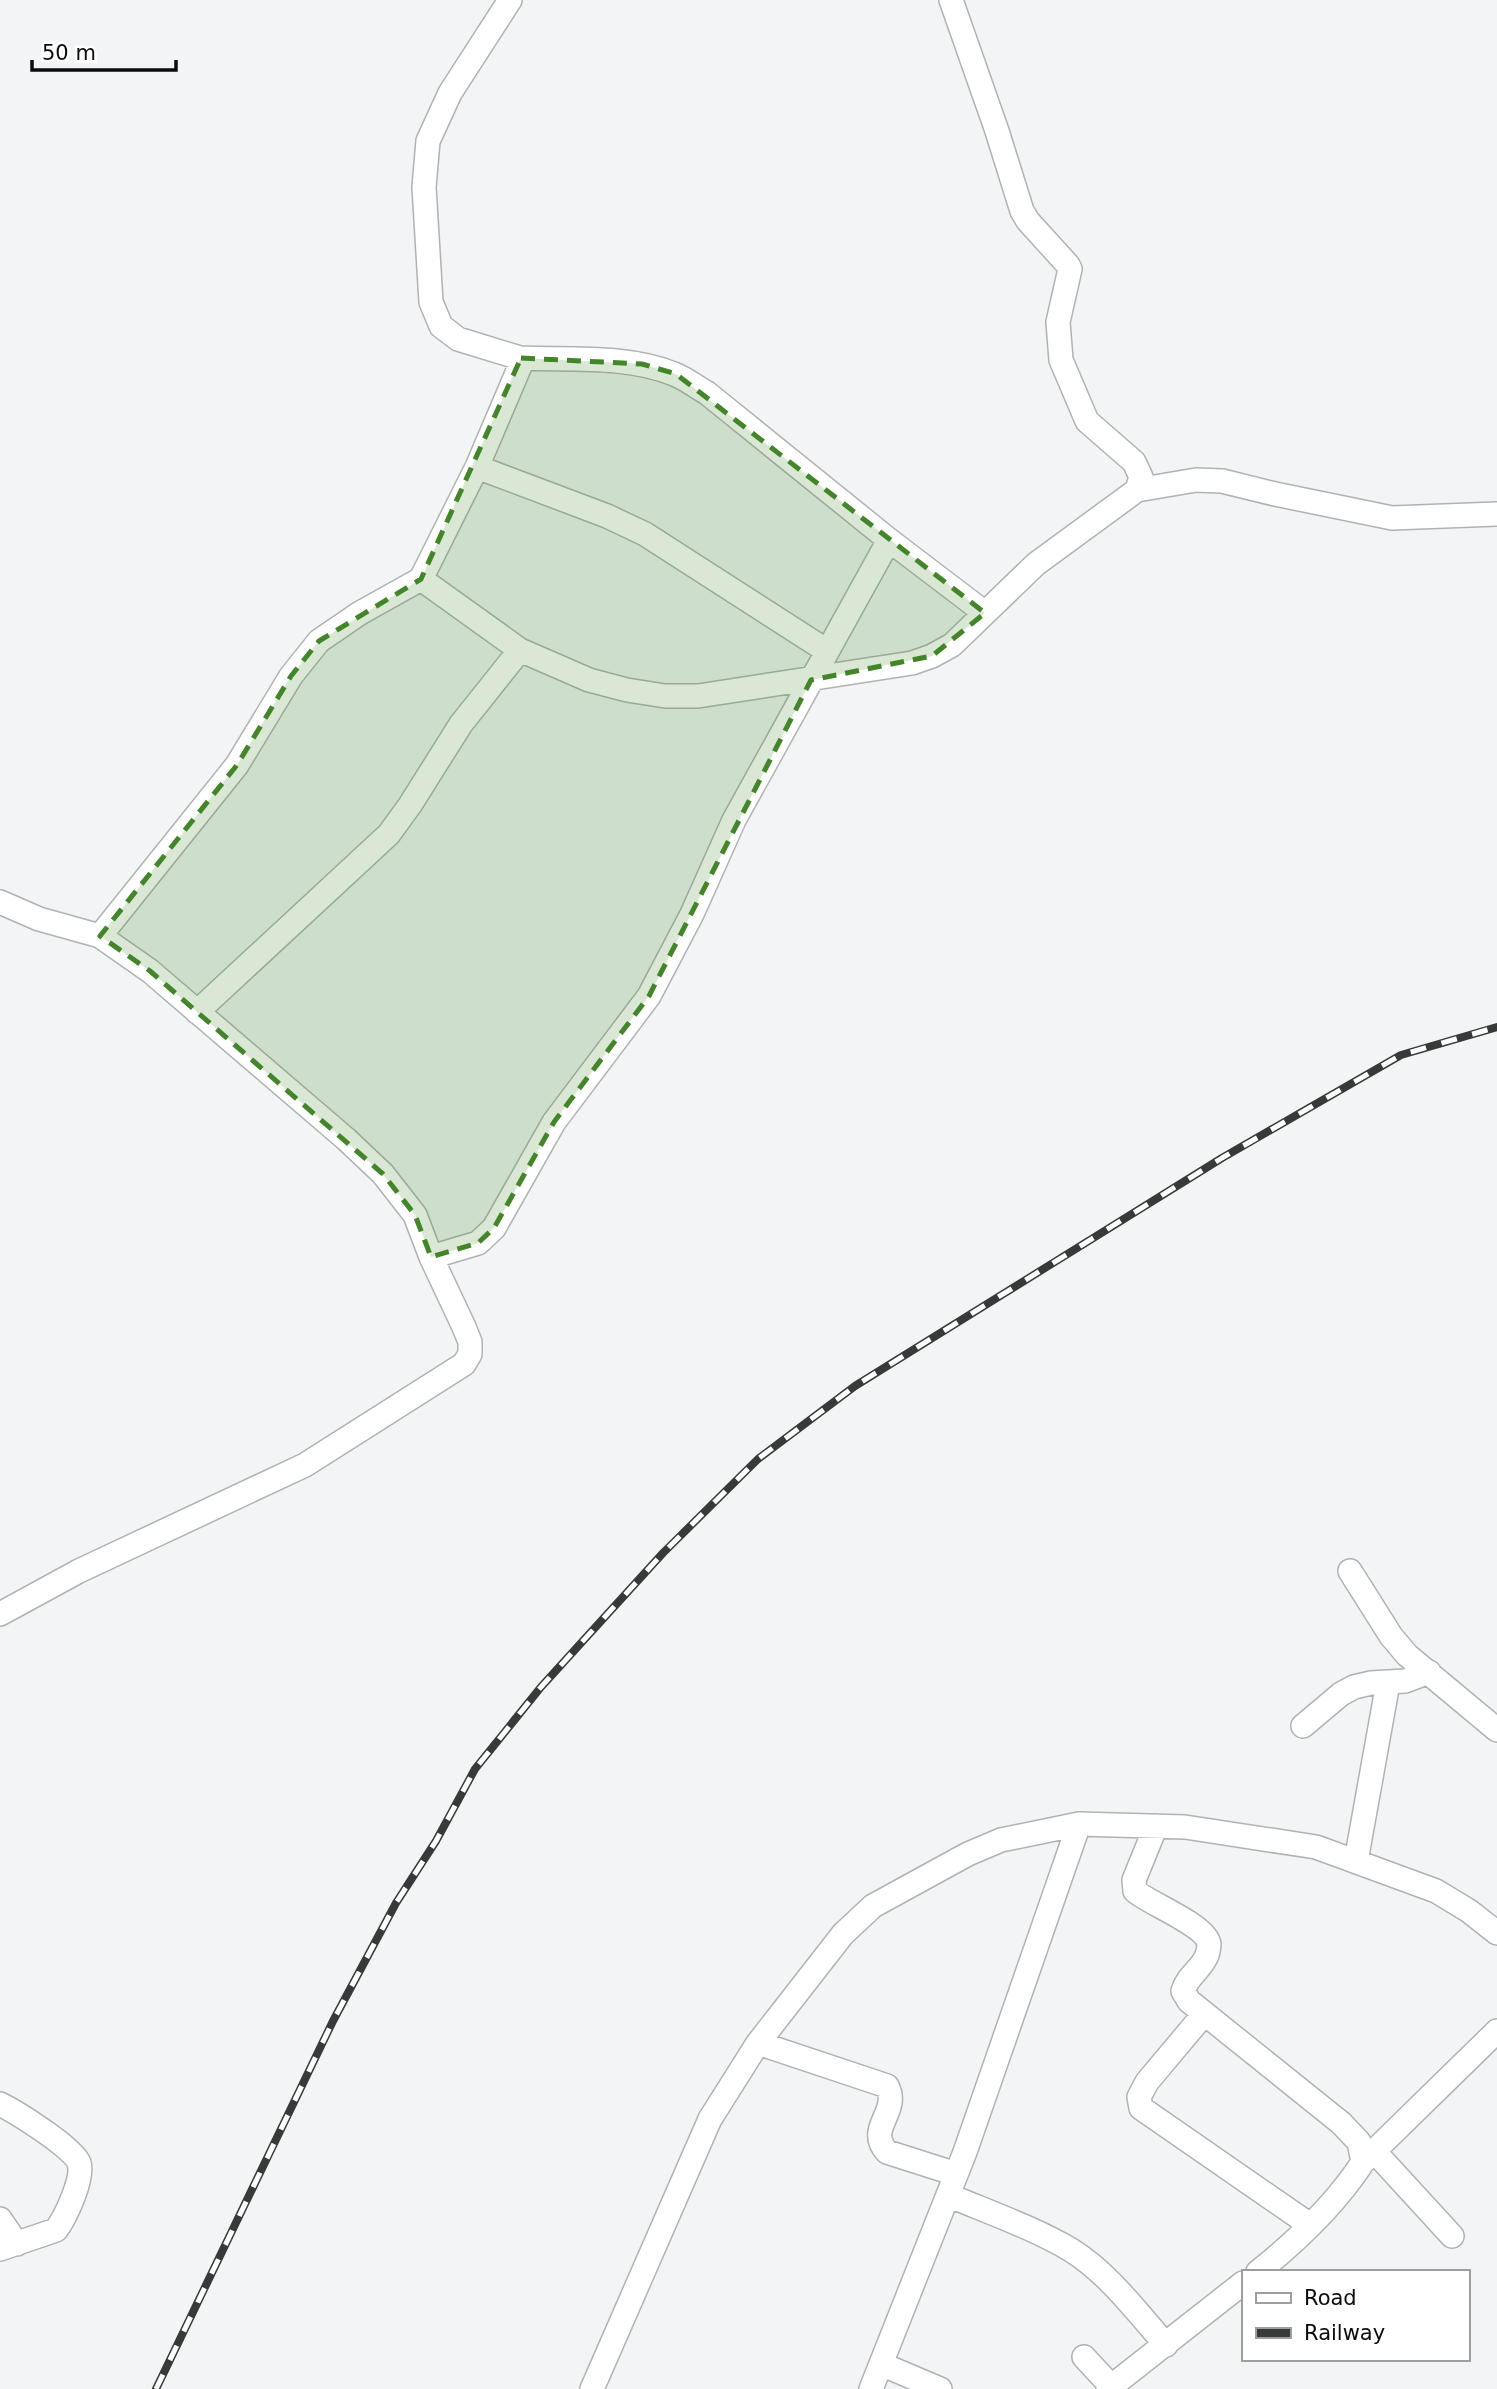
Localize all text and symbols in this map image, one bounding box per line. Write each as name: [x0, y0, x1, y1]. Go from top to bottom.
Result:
scale bar: [32, 28, 175, 72]
text: 50 m: [42, 41, 96, 65]
legend: [1242, 2270, 1469, 2361]
text: Road: [1304, 2286, 1357, 2310]
text: Railway: [1304, 2321, 1385, 2345]

